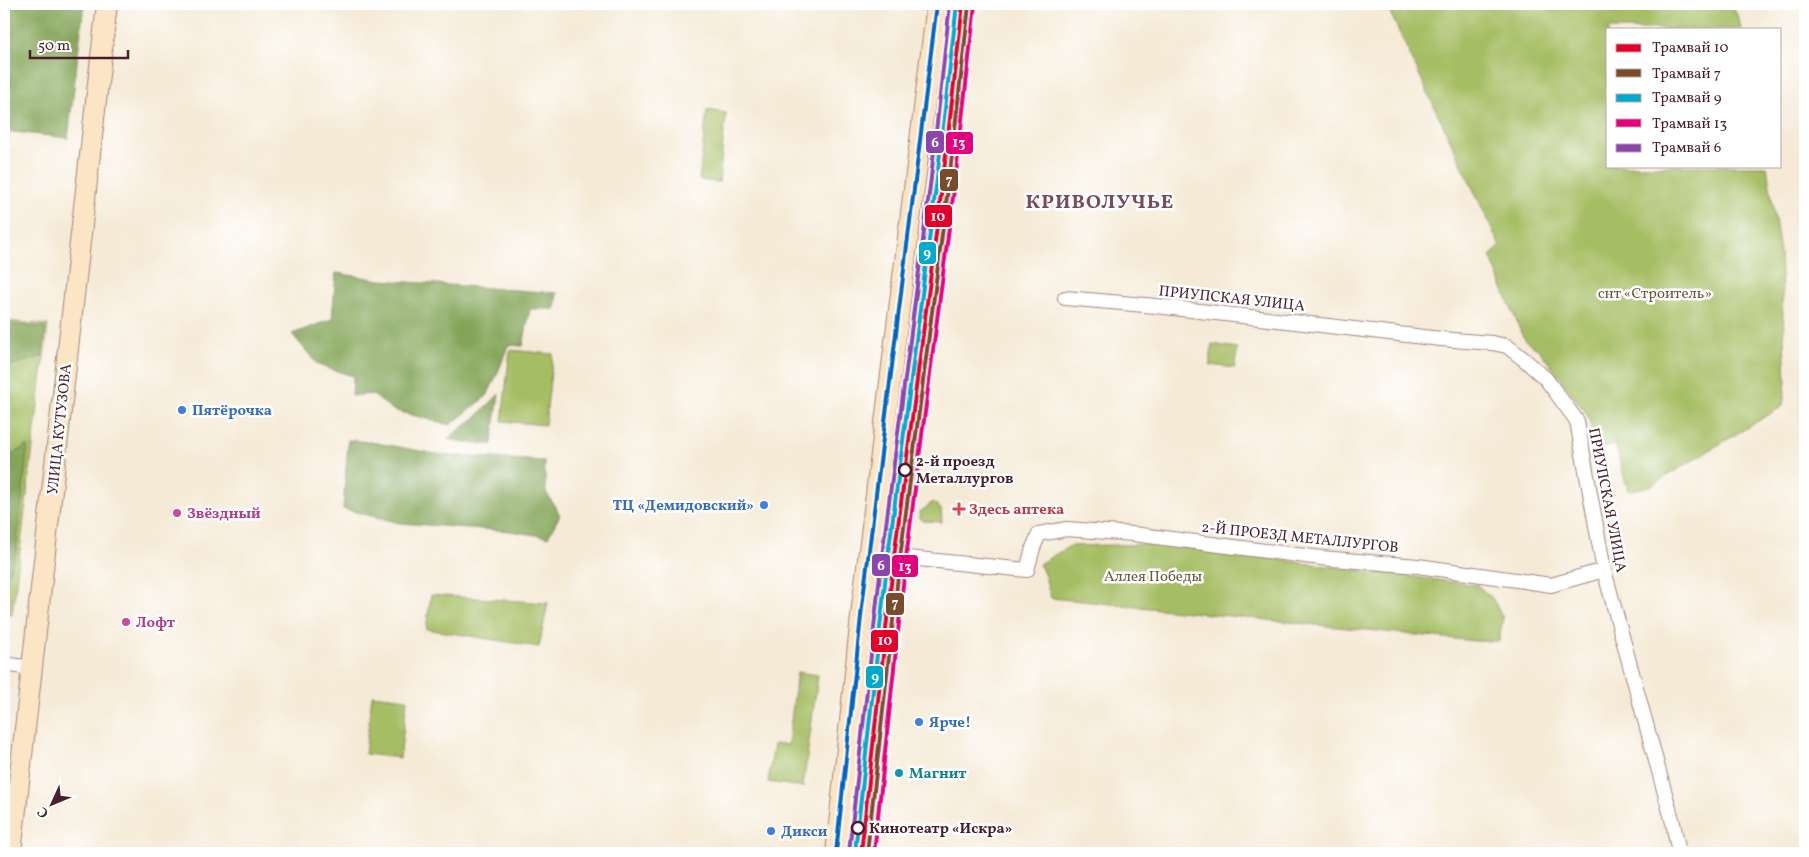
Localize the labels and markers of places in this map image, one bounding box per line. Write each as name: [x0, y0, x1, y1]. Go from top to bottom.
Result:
place label: Пятёрочка: [192, 401, 272, 422]
marker: Пятёрочка: [176, 404, 188, 416]
place label: 2-й проезд Металлургов: [916, 452, 1014, 490]
marker: 2-й проезд Металлургов: [898, 463, 912, 477]
place label: ТЦ «Демидовский»: [613, 496, 754, 517]
marker: ТЦ «Демидовский»: [758, 499, 770, 511]
place label: Здесь аптека: [969, 500, 1064, 521]
marker: Здесь аптека: [953, 503, 965, 515]
place label: Звёздный: [187, 504, 261, 525]
marker: Звёздный: [171, 507, 183, 519]
place label: Лофт: [136, 613, 176, 634]
marker: Лофт: [120, 616, 132, 628]
place label: Ярче!: [929, 713, 971, 734]
marker: Ярче!: [913, 716, 925, 728]
place label: Магнит: [909, 764, 967, 785]
marker: Магнит: [893, 767, 905, 779]
place label: Кинотеатр «Искра»: [869, 819, 1012, 840]
marker: Кинотеатр «Искра»: [851, 821, 865, 835]
place label: Дикси: [781, 822, 828, 843]
marker: Дикси: [765, 825, 777, 837]

